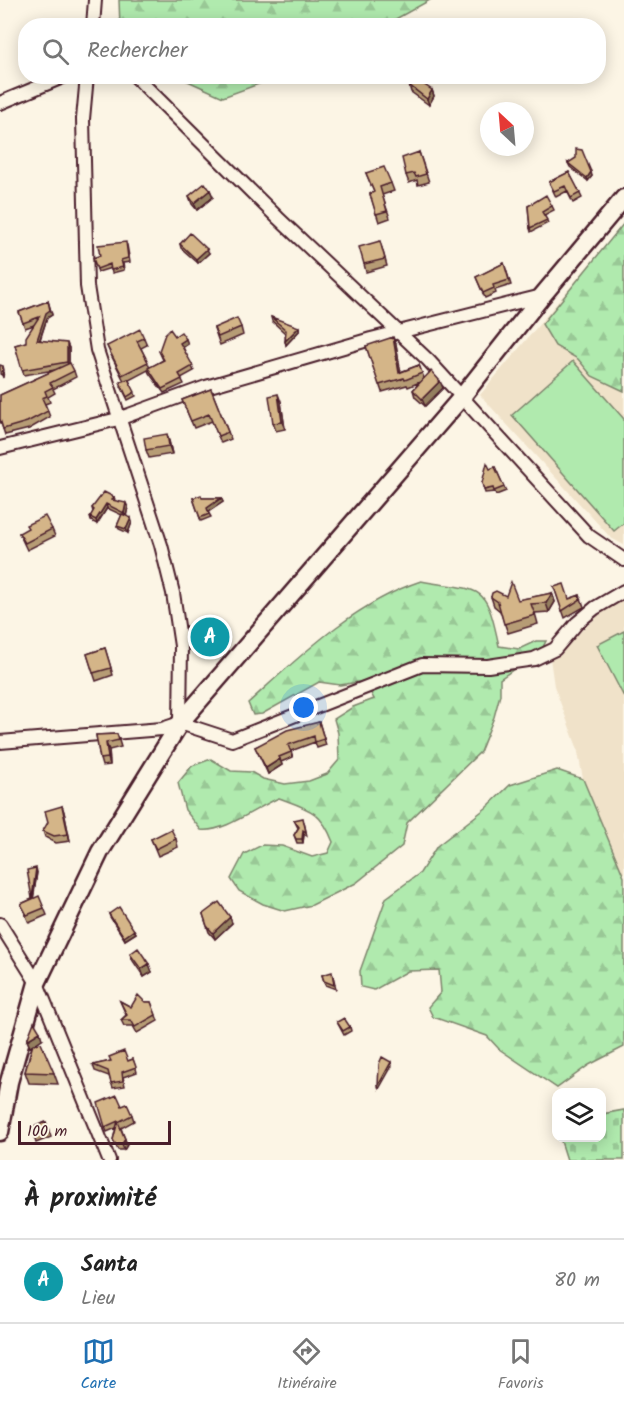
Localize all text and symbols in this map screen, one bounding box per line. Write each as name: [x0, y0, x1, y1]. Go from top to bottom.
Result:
search box: [18, 18, 606, 84]
text: Rechercher: [87, 34, 187, 69]
icon: search: [39, 35, 72, 68]
north arrow: [480, 102, 534, 156]
pin: A: [190, 614, 230, 660]
your location: [289, 693, 318, 722]
map controls: [552, 1088, 606, 1142]
button: layers: [552, 1088, 606, 1142]
scale bar: [18, 1118, 171, 1146]
text: 100 m: [27, 1119, 67, 1144]
text: À proximité: [24, 1178, 156, 1220]
text: Santa: [81, 1248, 138, 1283]
text: A: [37, 1265, 50, 1297]
text: 80 m: [554, 1265, 600, 1297]
text: Lieu: [81, 1283, 115, 1315]
tab: Carte: [80, 1335, 116, 1396]
tab: Itinéraire: [277, 1335, 337, 1396]
tab: Favoris: [498, 1335, 544, 1396]

